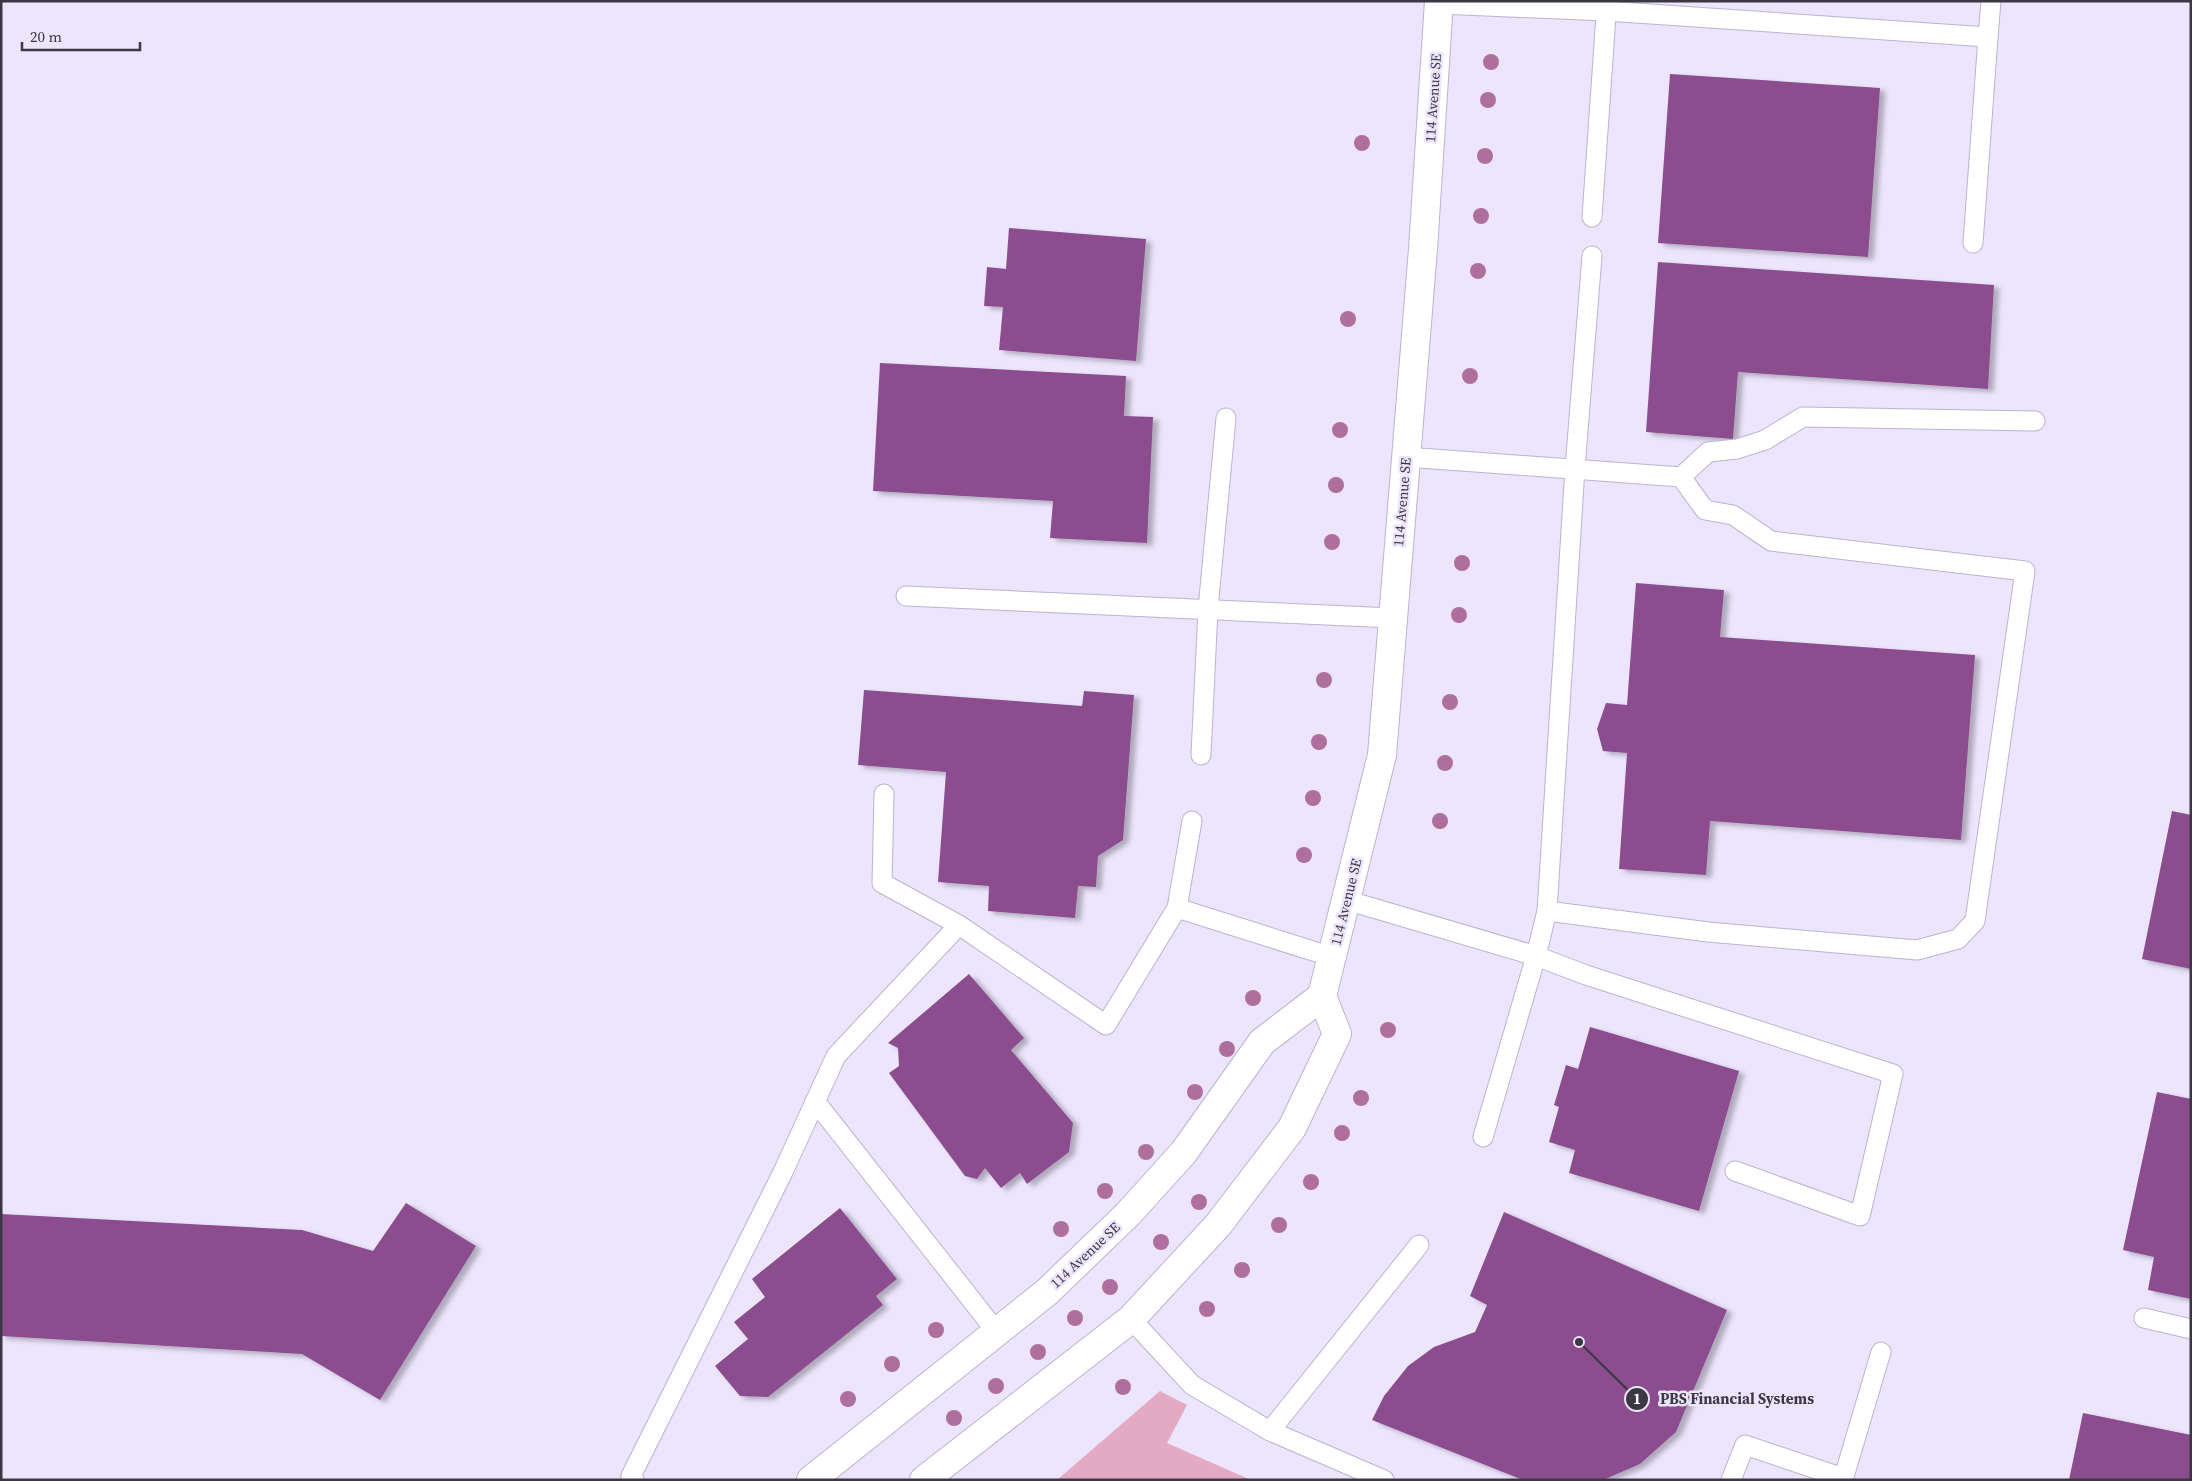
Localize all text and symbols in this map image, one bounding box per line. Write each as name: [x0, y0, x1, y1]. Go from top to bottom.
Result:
scale bar: [22, 20, 140, 52]
text: 20 m: [30, 26, 62, 47]
street label: 114 Avenue SE: [1420, 53, 1446, 143]
street label: 114 Avenue SE: [1388, 457, 1416, 547]
street label: 114 Avenue SE: [1326, 856, 1366, 948]
street label: 114 Avenue SE: [1046, 1217, 1124, 1293]
callout: PBS Financial Systems: [1625, 1384, 1824, 1414]
text: 1: [1633, 1388, 1641, 1409]
text: PBS Financial Systems: [1660, 1388, 1814, 1409]

